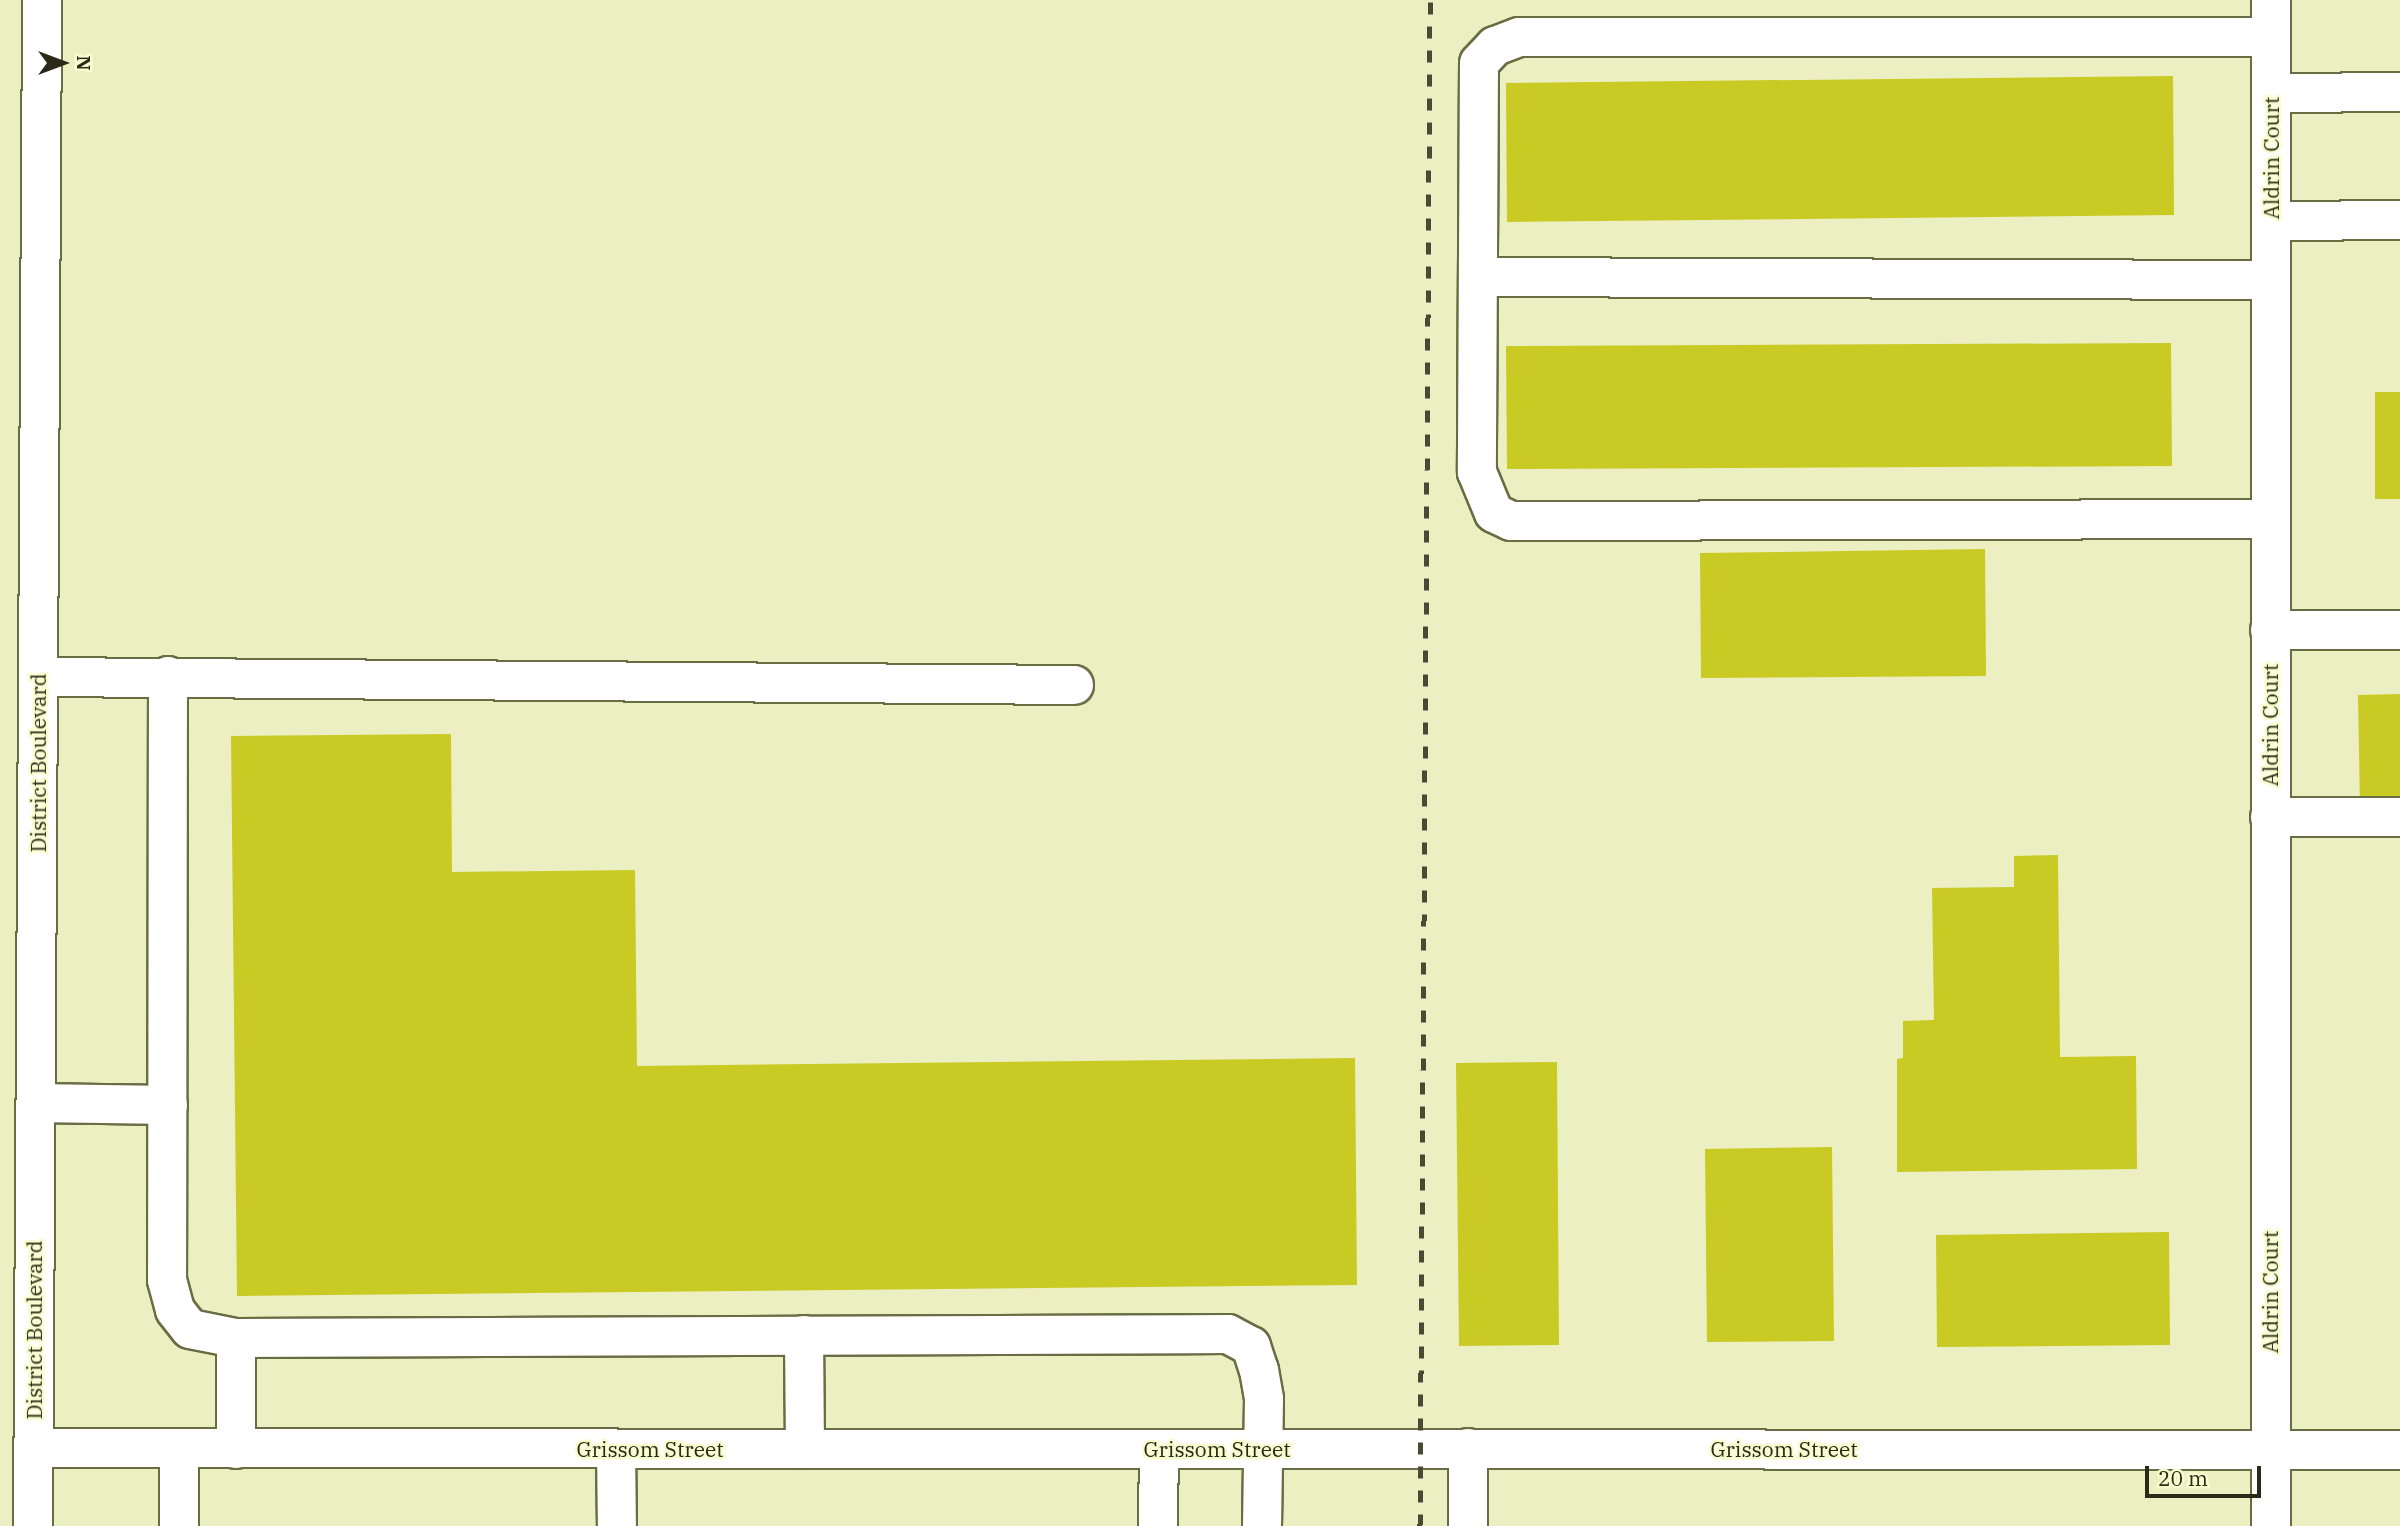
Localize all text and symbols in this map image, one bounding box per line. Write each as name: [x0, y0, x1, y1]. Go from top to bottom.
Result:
north arrow: [28, 28, 98, 98]
text: N: [72, 55, 96, 71]
street label: Aldrin Court: [2258, 97, 2284, 219]
street label: Aldrin Court: [2257, 664, 2283, 786]
street label: District Boulevard: [25, 674, 51, 852]
street label: Aldrin Court: [2257, 1231, 2283, 1353]
street label: District Boulevard: [21, 1241, 47, 1419]
street label: Grissom Street: [576, 1436, 724, 1462]
street label: Grissom Street: [1143, 1436, 1291, 1462]
street label: Grissom Street: [1710, 1436, 1858, 1462]
scale bar: [2148, 1452, 2264, 1496]
text: 20 m: [2158, 1464, 2208, 1492]

